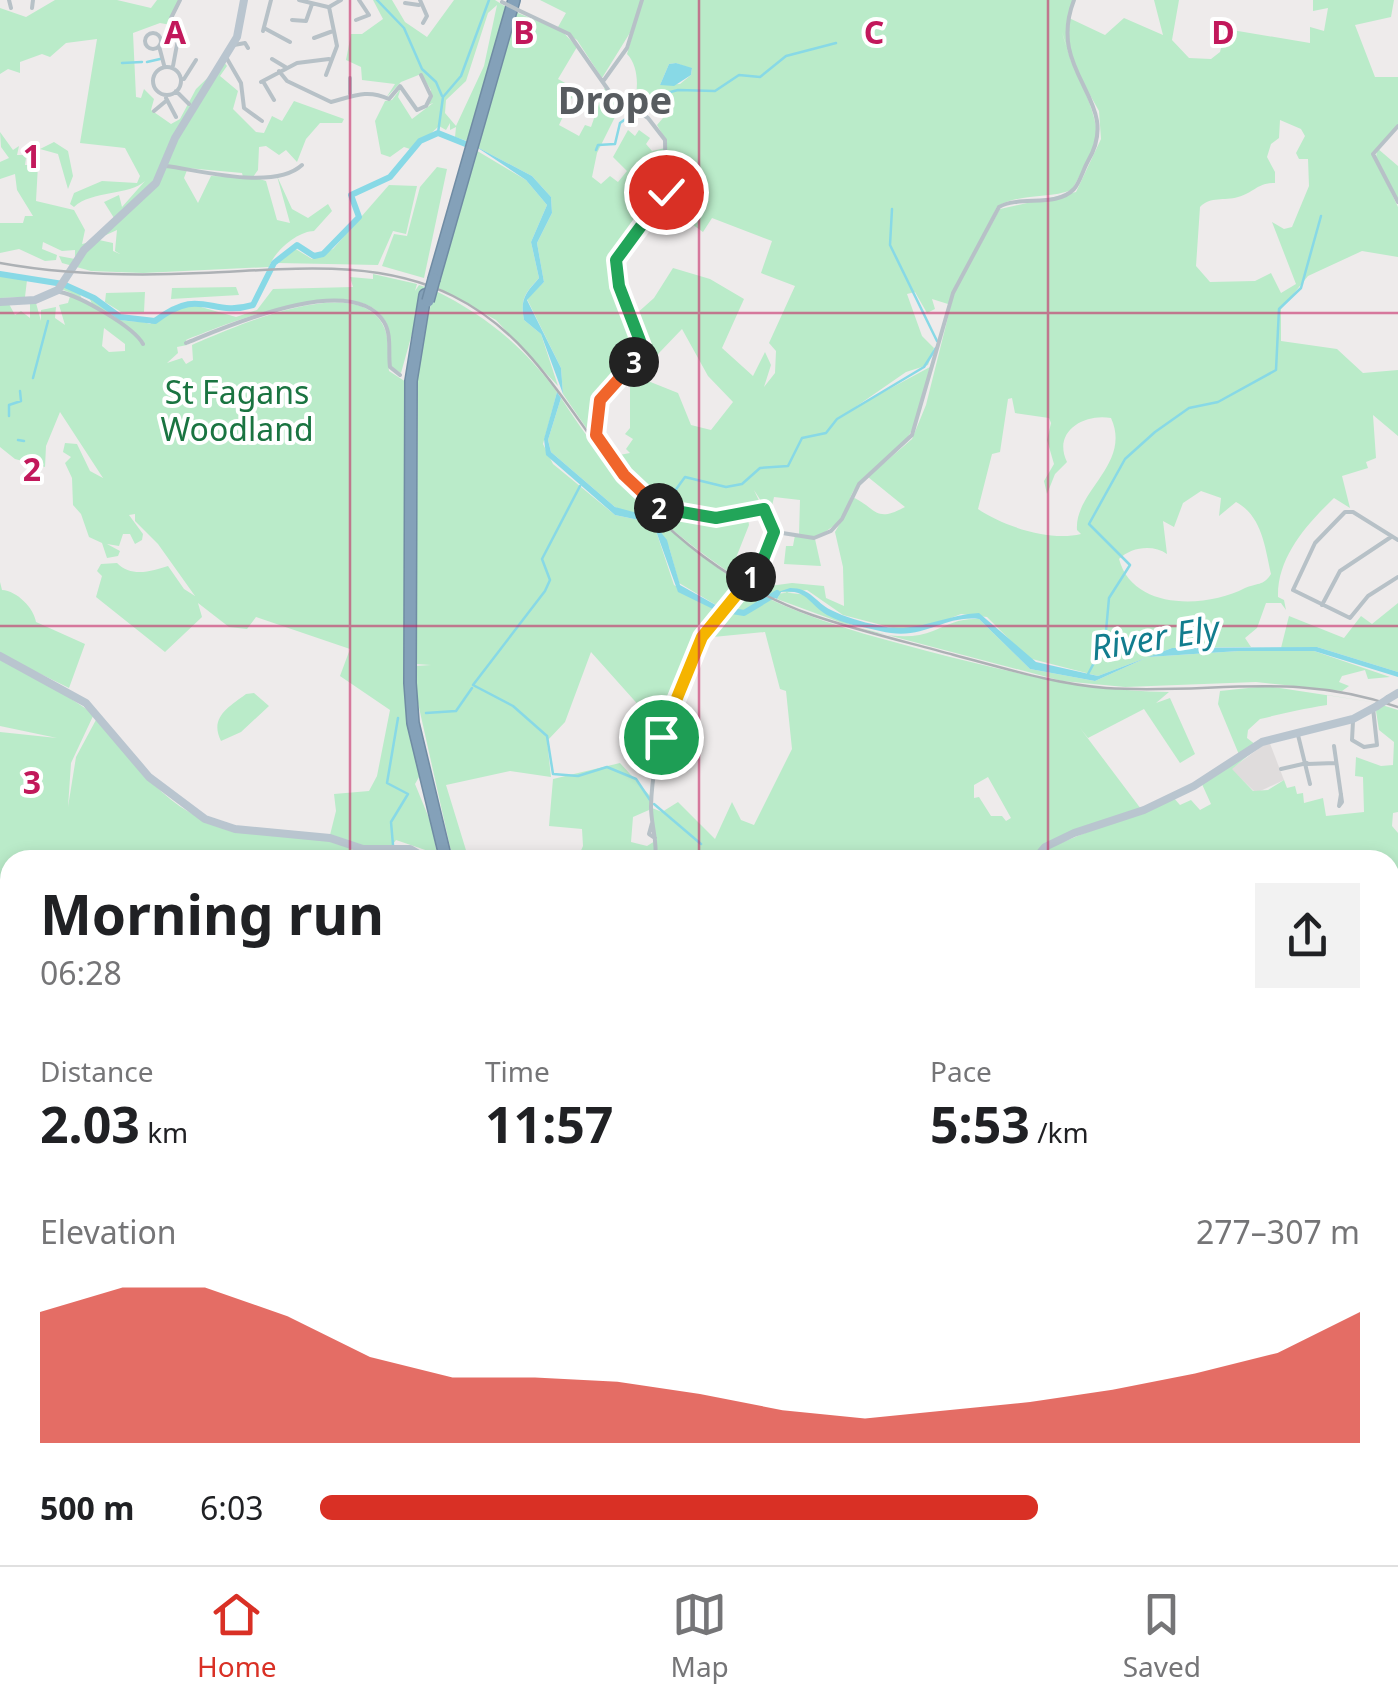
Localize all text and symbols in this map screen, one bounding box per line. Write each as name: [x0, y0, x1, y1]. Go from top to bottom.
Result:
text: A: [164, 10, 187, 53]
text: B: [513, 10, 535, 53]
text: C: [864, 10, 884, 53]
text: D: [1211, 10, 1235, 53]
district label: Drope: [558, 73, 672, 125]
text: 1: [23, 134, 41, 177]
pin: [624, 150, 709, 235]
icon: check: [639, 165, 694, 220]
pin: 3: [609, 337, 659, 387]
text: 3: [626, 343, 642, 381]
park label: St Fagans Woodland: [160, 370, 314, 450]
text: 2: [23, 447, 41, 490]
pin: 2: [634, 483, 684, 533]
text: 2: [651, 489, 667, 527]
pin: 1: [726, 552, 776, 602]
text: 1: [743, 558, 759, 596]
water label: River Ely: [1087, 603, 1225, 670]
pin: [619, 695, 704, 780]
icon: arrive: [634, 710, 689, 765]
text: 3: [23, 760, 41, 803]
text: Morning run: [40, 876, 384, 951]
button: share: [1255, 883, 1360, 988]
text: 06:28: [40, 951, 122, 994]
text: Distance: [40, 1052, 153, 1090]
text: Time: [485, 1052, 550, 1090]
text: Pace: [930, 1052, 992, 1090]
text: 2.03: [40, 1090, 140, 1158]
text: 11:57: [485, 1090, 613, 1158]
text: 5:53: [930, 1090, 1030, 1158]
text: km: [140, 1113, 188, 1151]
text: /km: [1030, 1113, 1089, 1151]
text: Elevation: [40, 1210, 177, 1253]
text: 277–307 m: [1196, 1210, 1360, 1253]
text: 500 m: [40, 1486, 134, 1529]
text: 6:03: [200, 1486, 264, 1529]
tab: Home: [197, 1587, 277, 1685]
tab: Map: [671, 1587, 729, 1685]
tab: Saved: [1123, 1587, 1201, 1685]

